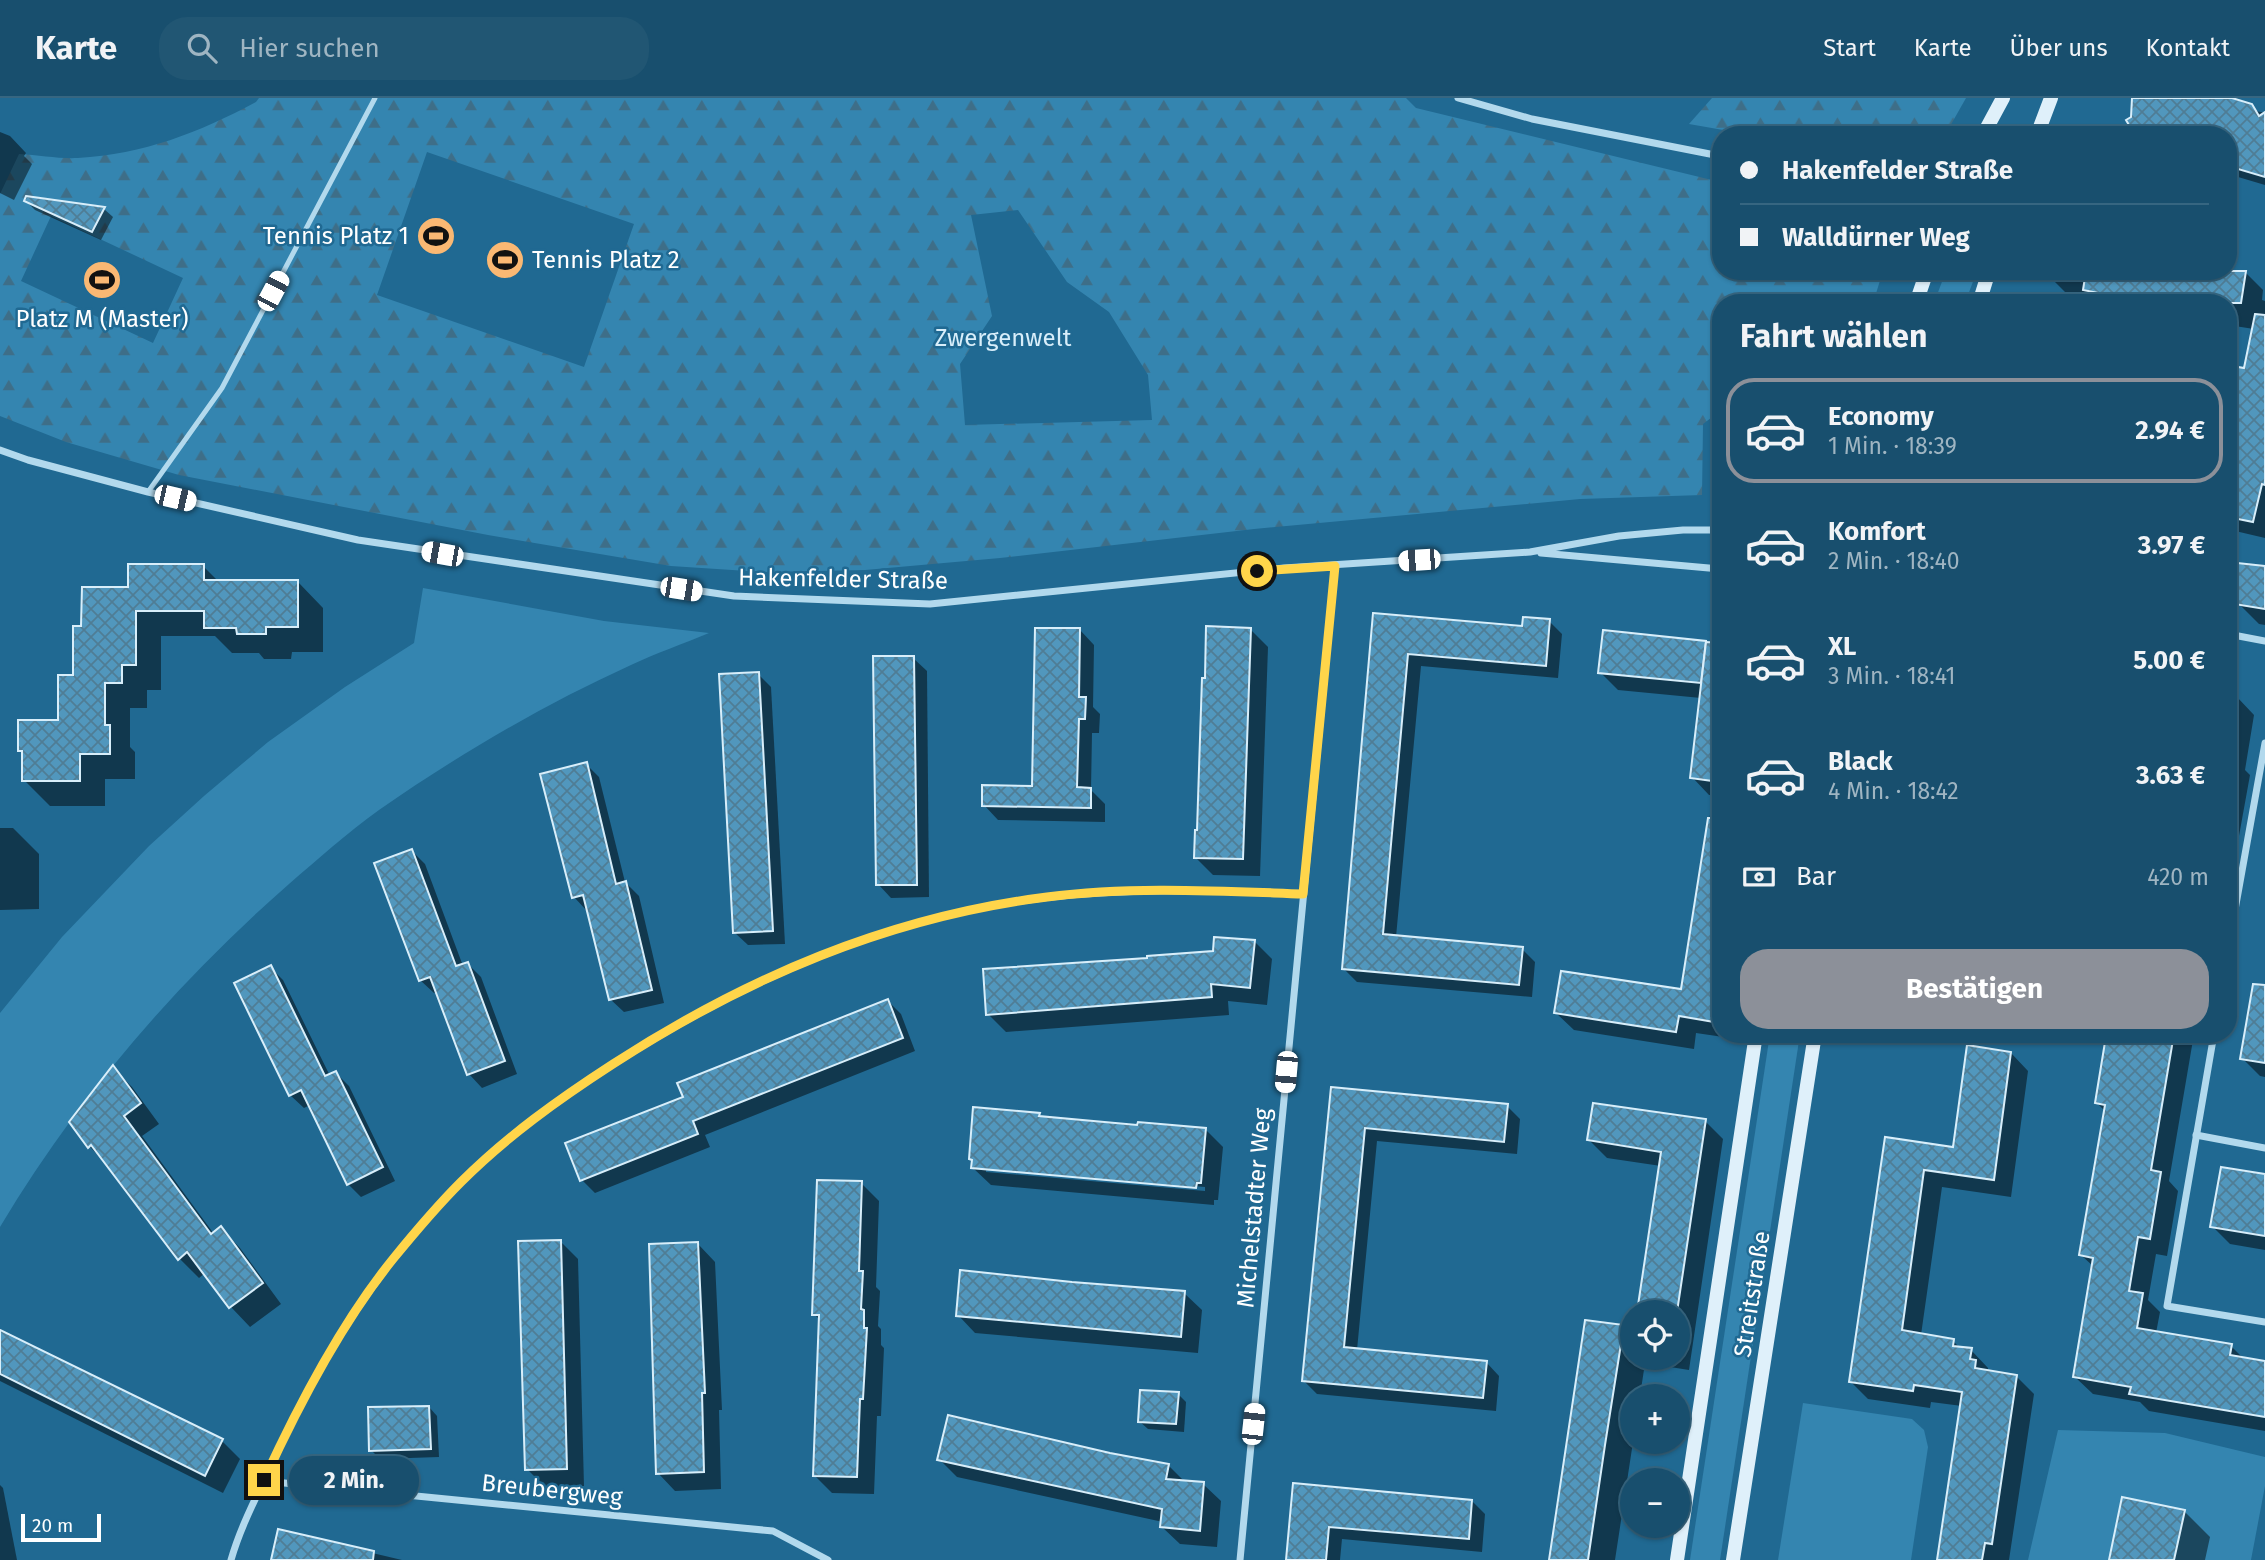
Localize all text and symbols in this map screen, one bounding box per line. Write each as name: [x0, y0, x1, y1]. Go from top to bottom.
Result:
search box: [159, 17, 649, 80]
text: Karte: [35, 28, 117, 68]
icon: search: [183, 29, 221, 67]
text: Hier suchen: [239, 33, 380, 64]
text: Start: [1823, 34, 1876, 62]
text: Karte: [1914, 34, 1972, 62]
text: Über uns: [2010, 34, 2108, 62]
text: Kontakt: [2146, 34, 2230, 62]
text: Hakenfelder Straße: [1782, 155, 2013, 186]
sports icon: Tennis Platz 1: [415, 215, 457, 257]
place label: Tennis Platz 1: [263, 222, 409, 250]
text: Walldürner Weg: [1782, 222, 1970, 253]
sports icon: Tennis Platz 2: [484, 239, 526, 281]
place label: Tennis Platz 2: [532, 246, 680, 274]
sports icon: Platz M (Master): [81, 259, 123, 301]
car: [254, 268, 293, 314]
place label: Platz M (Master): [15, 305, 189, 333]
text: Fahrt wählen: [1740, 317, 1927, 355]
park label: Zwergenwelt: [935, 324, 1072, 352]
icon: car: [1744, 399, 1807, 462]
text: Economy: [1828, 401, 1934, 432]
text: 2.94 €: [2135, 415, 2205, 446]
text: 1 Min. · 18:39: [1828, 432, 1957, 460]
car: [153, 483, 198, 513]
icon: car: [1744, 514, 1807, 577]
text: Komfort: [1828, 516, 1926, 547]
text: 3.97 €: [2138, 530, 2205, 561]
car: [420, 540, 465, 568]
text: 2 Min. · 18:40: [1828, 547, 1960, 575]
car: [1398, 548, 1441, 572]
route start: [1241, 555, 1273, 587]
street label: Hakenfelder Straße: [738, 563, 948, 595]
car: [659, 575, 704, 603]
icon: car: [1744, 629, 1807, 692]
text: XL: [1828, 631, 1856, 662]
text: 5.00 €: [2133, 645, 2205, 676]
text: 3 Min. · 18:41: [1828, 662, 1956, 690]
icon: car: [1744, 744, 1807, 807]
text: Black: [1828, 746, 1893, 777]
text: 3.63 €: [2136, 760, 2205, 791]
text: 4 Min. · 18:42: [1828, 777, 1959, 805]
icon: cash: [1740, 858, 1778, 896]
text: Bar: [1796, 861, 1836, 892]
text: 420 m: [2147, 863, 2209, 891]
button: Bestätigen: [1740, 949, 2209, 1029]
car: [1274, 1050, 1299, 1094]
street label: Michelstadter Weg: [1231, 1106, 1277, 1309]
street label: Streitstraße: [1728, 1229, 1776, 1359]
map controls: [1620, 1300, 1690, 1538]
button: locate: [1620, 1300, 1690, 1370]
button: +: [1620, 1384, 1690, 1454]
car: [1241, 1402, 1266, 1446]
callout: 2 Min.: [288, 1456, 418, 1504]
route end: [248, 1464, 280, 1496]
text: 2 Min.: [324, 1466, 384, 1494]
button: −: [1620, 1468, 1690, 1538]
street label: Breubergweg: [480, 1469, 624, 1511]
scale bar: [21, 1511, 102, 1543]
text: 20 m: [32, 1514, 73, 1537]

